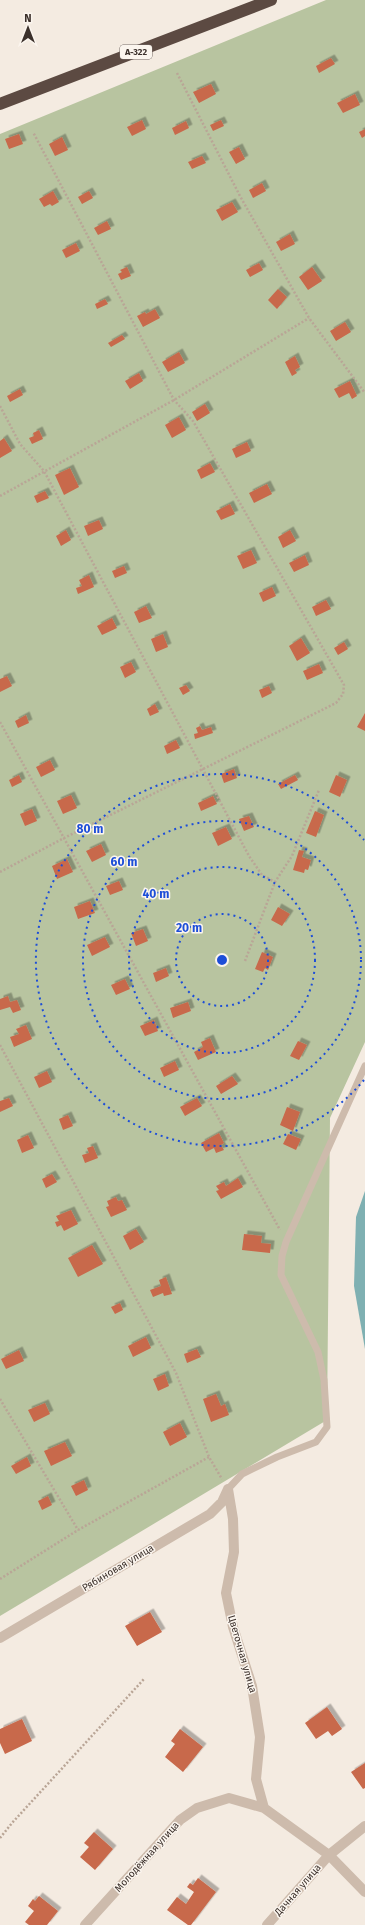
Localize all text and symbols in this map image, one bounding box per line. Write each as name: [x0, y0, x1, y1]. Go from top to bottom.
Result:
north arrow: [8, 8, 48, 48]
text: N: [24, 12, 32, 25]
road number: А-322: [120, 45, 152, 59]
text: 80 m: [77, 822, 103, 836]
text: 60 m: [111, 855, 137, 869]
text: 40 m: [143, 887, 169, 901]
text: 20 m: [176, 921, 202, 935]
centre of rings: [215, 953, 229, 967]
street label: Рябиновая улица: [80, 1542, 156, 1594]
street label: Цветочная улица: [225, 1614, 259, 1694]
street label: Молодёжная улица: [112, 1819, 182, 1895]
street label: Дачная улица: [272, 1862, 324, 1919]

